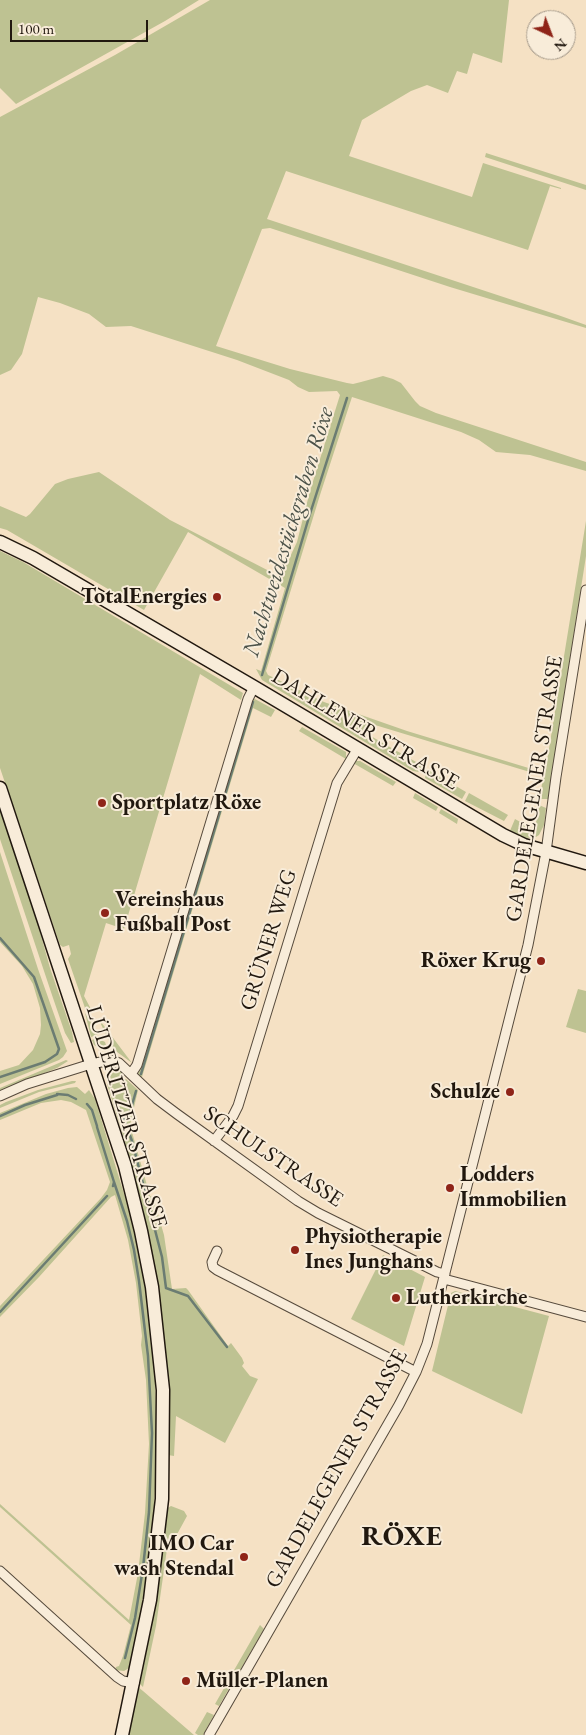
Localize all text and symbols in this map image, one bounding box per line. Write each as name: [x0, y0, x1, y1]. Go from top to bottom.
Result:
scale bar: [12, 10, 150, 42]
north arrow: [526, 10, 576, 60]
text: 100 m: [18, 19, 54, 38]
text: N: [550, 35, 571, 56]
water label: Nachtweidestückgraben Röxe: [237, 404, 341, 660]
place label: TotalEnergies: [81, 584, 207, 610]
marker: TotalEnergies: [211, 591, 223, 603]
street label: GARDELEGENER STRASSE: [501, 654, 569, 924]
street label: DAHLENER STRASSE: [267, 664, 463, 796]
place label: Sportplatz Röxe: [112, 790, 261, 816]
marker: Sportplatz Röxe: [96, 797, 108, 809]
street label: GRÜNER WEG: [235, 866, 303, 1014]
place label: Vereinshaus Fußball Post: [115, 887, 231, 938]
marker: Vereinshaus Fußball Post: [99, 907, 111, 919]
place label: Röxer Krug: [421, 948, 531, 974]
marker: Röxer Krug: [535, 955, 547, 967]
street label: LÜDERITZER STRASSE: [80, 1003, 172, 1231]
place label: Schulze: [431, 1079, 500, 1105]
marker: Schulze: [504, 1086, 516, 1098]
street label: SCHULSTRASSE: [198, 1101, 348, 1213]
place label: Lodders Immobilien: [460, 1162, 567, 1214]
marker: Lodders Immobilien: [444, 1182, 456, 1194]
place label: Physiotherapie Ines Junghans: [305, 1224, 442, 1276]
marker: Physiotherapie Ines Junghans: [289, 1244, 301, 1256]
place label: Lutherkirche: [406, 1285, 528, 1311]
marker: Lutherkirche: [390, 1292, 402, 1304]
street label: GARDELEGENER STRASSE: [260, 1345, 414, 1593]
district label: RÖXE: [361, 1520, 443, 1554]
place label: IMO Car wash Stendal: [114, 1531, 234, 1582]
marker: IMO Car wash Stendal: [238, 1551, 250, 1563]
place label: Müller-Planen: [196, 1668, 329, 1694]
marker: Müller-Planen: [180, 1675, 192, 1687]

